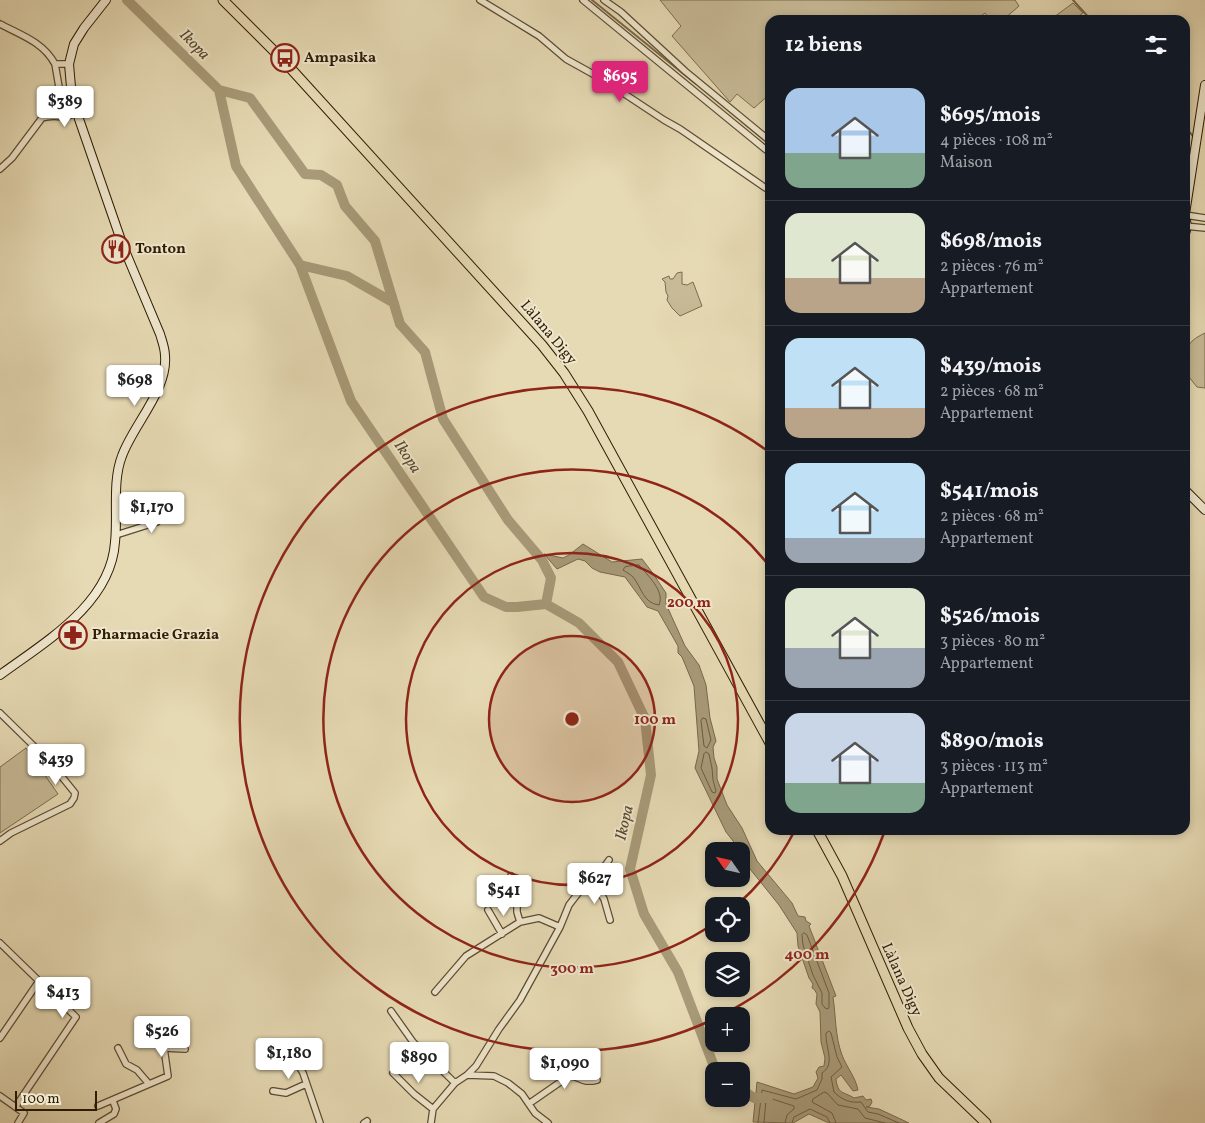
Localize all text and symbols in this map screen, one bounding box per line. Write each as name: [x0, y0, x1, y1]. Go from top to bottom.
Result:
water label: Ikopa: [174, 25, 215, 66]
text: 12 biens: [785, 31, 862, 60]
icon: filters: [1142, 31, 1170, 59]
bus stop icon: Ampasika: [270, 43, 300, 73]
place label: Ampasika: [304, 48, 376, 69]
pin: $695: [590, 61, 650, 103]
text: $695: [603, 66, 637, 88]
pin: $389: [35, 86, 95, 128]
text: $389: [48, 91, 82, 113]
text: $695/mois: [940, 101, 1041, 130]
icon: home: [825, 108, 885, 168]
text: 4 pièces · 108 m²: [940, 130, 1053, 152]
text: Maison: [940, 152, 993, 174]
text: $698/mois: [940, 227, 1042, 256]
icon: home: [825, 233, 885, 293]
restaurant icon: Tonton: [101, 234, 131, 264]
place label: Tonton: [135, 239, 186, 260]
text: 2 pièces · 76 m²: [940, 256, 1044, 278]
text: Appartement: [940, 278, 1034, 300]
street label: Làlana Digy: [515, 296, 581, 370]
text: $439/mois: [940, 352, 1041, 381]
icon: home: [825, 358, 885, 418]
pin: $698: [105, 364, 165, 407]
text: $698: [117, 370, 153, 392]
text: 2 pièces · 68 m²: [940, 381, 1044, 403]
text: Appartement: [940, 403, 1034, 425]
water label: Ikopa: [388, 436, 426, 478]
text: $541/mois: [940, 477, 1039, 506]
icon: home: [825, 483, 885, 543]
pin: $1,170: [111, 492, 193, 534]
text: $1,170: [130, 497, 174, 519]
text: 2 pièces · 68 m²: [940, 506, 1044, 528]
text: Appartement: [940, 528, 1034, 550]
text: 200 m: [667, 593, 711, 614]
text: $526/mois: [940, 602, 1040, 631]
icon: home: [825, 608, 885, 668]
pharmacy icon: Pharmacie Grazia: [58, 620, 88, 650]
place label: Pharmacie Grazia: [92, 625, 219, 646]
text: 3 pièces · 80 m²: [940, 631, 1045, 653]
text: Appartement: [940, 653, 1034, 675]
centre of rings: [563, 710, 581, 728]
text: 100 m: [634, 710, 677, 731]
text: $890/mois: [940, 727, 1044, 756]
icon: home: [825, 733, 885, 793]
pin: $439: [26, 744, 86, 786]
text: $439: [39, 749, 73, 771]
text: 3 pièces · 113 m²: [940, 756, 1048, 778]
text: Appartement: [940, 778, 1034, 800]
water label: Ikopa: [610, 803, 640, 843]
north arrow: [705, 842, 750, 888]
map controls: [705, 842, 750, 1107]
pin: $627: [565, 862, 625, 905]
text: $627: [578, 868, 612, 890]
pin: $541: [474, 874, 534, 917]
text: $541: [488, 880, 520, 902]
button: locate: [705, 897, 750, 942]
street label: Làlana Digy: [875, 940, 927, 1020]
text: 400 m: [785, 945, 830, 966]
button: layers: [705, 952, 750, 997]
text: 300 m: [550, 959, 594, 980]
pin: $413: [33, 976, 93, 1019]
text: $413: [46, 982, 80, 1004]
button: +: [705, 1007, 750, 1052]
pin: $526: [132, 1016, 192, 1058]
text: $526: [145, 1021, 179, 1043]
pin: $1,180: [248, 1038, 330, 1080]
pin: $890: [389, 1042, 449, 1084]
text: $1,180: [267, 1043, 312, 1065]
text: $890: [401, 1047, 437, 1069]
pin: $1,090: [524, 1048, 606, 1090]
text: $1,090: [541, 1053, 589, 1075]
button: −: [705, 1062, 750, 1107]
scale bar: [15, 1088, 98, 1111]
text: 100 m: [22, 1090, 60, 1109]

